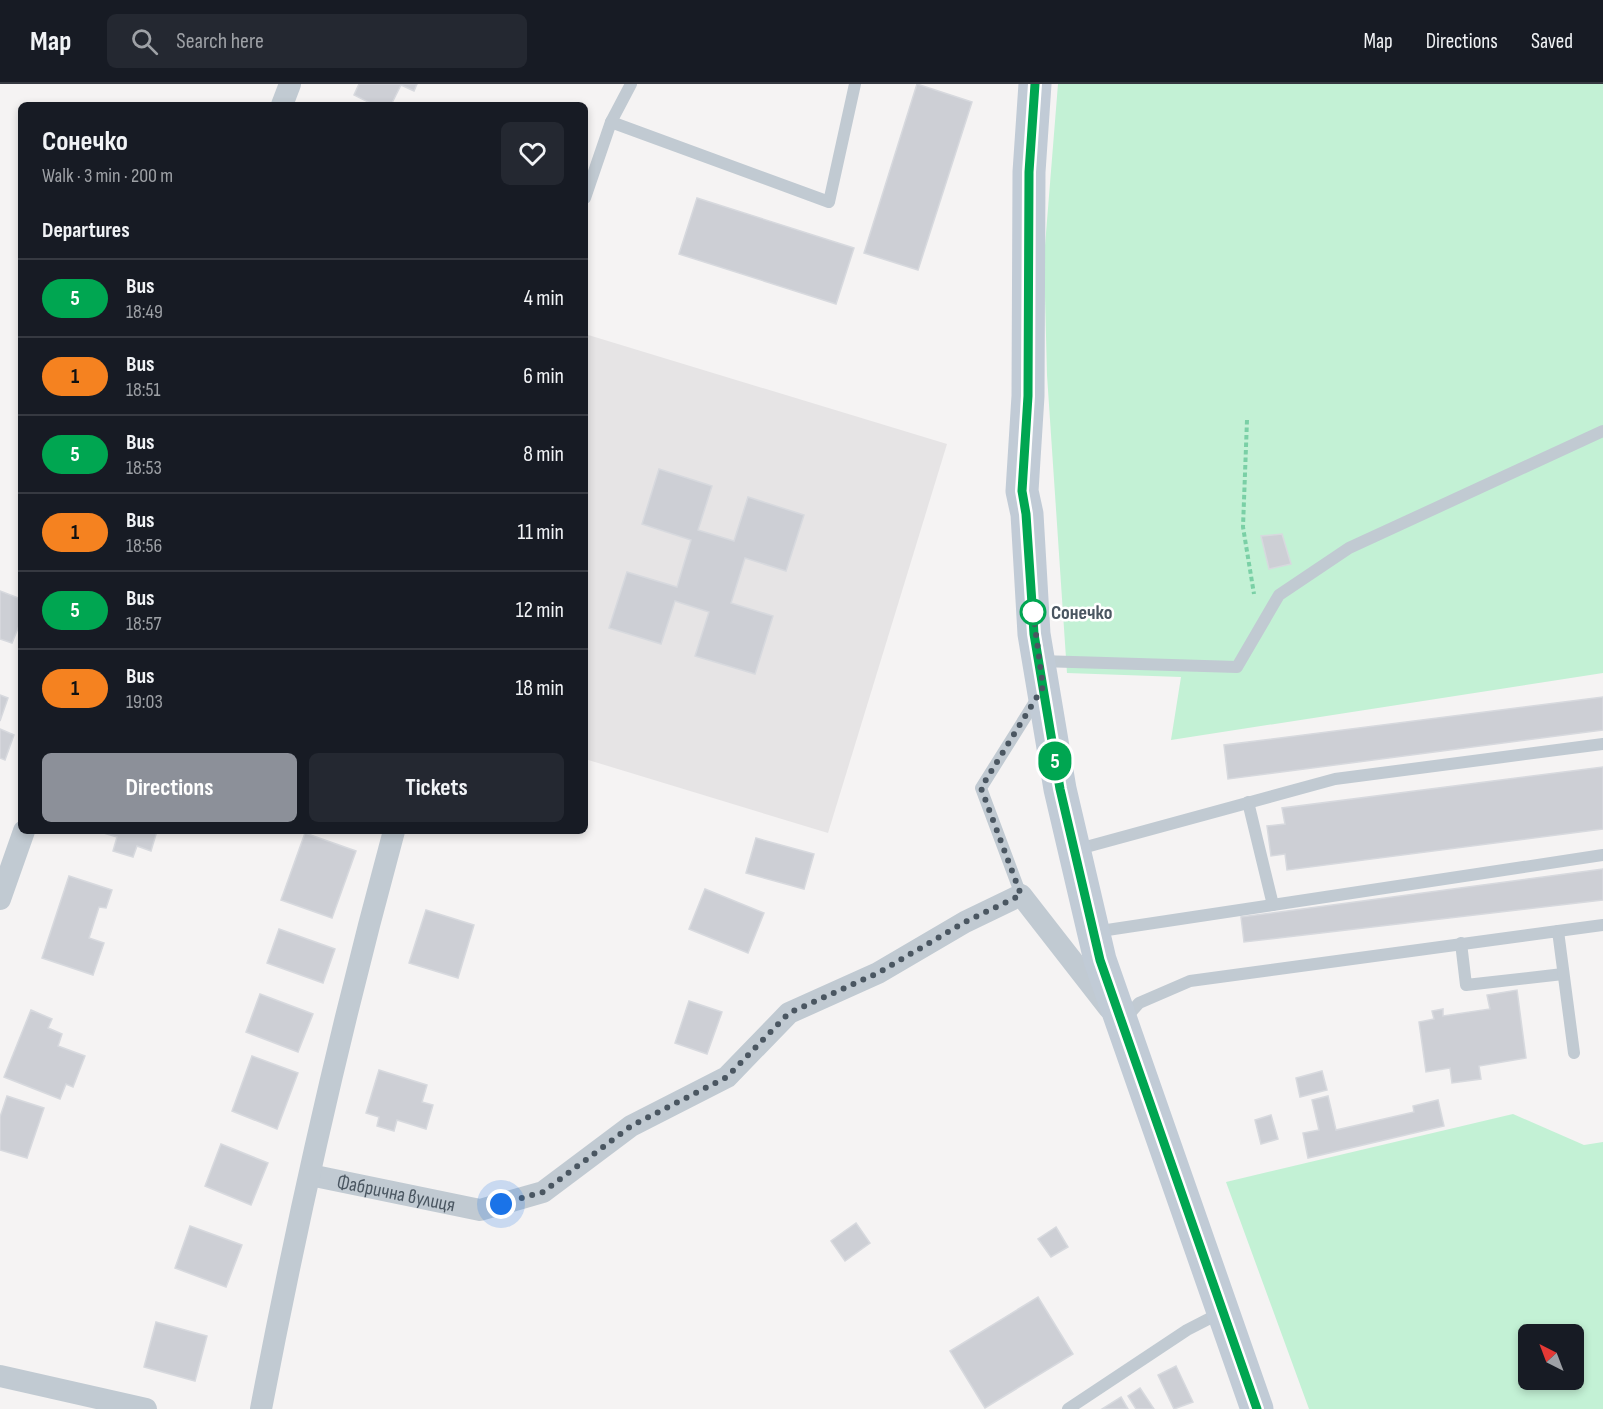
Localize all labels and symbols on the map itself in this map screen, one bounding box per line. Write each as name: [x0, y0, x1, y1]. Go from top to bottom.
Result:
marker: Сонечко: [1020, 599, 1046, 625]
place label: Сонечко: [1051, 601, 1112, 625]
line badge: 5: [1036, 742, 1074, 780]
street label: Фабрична вулиця: [335, 1170, 457, 1218]
your location: [486, 1189, 516, 1219]
north arrow: [1518, 1324, 1584, 1390]

